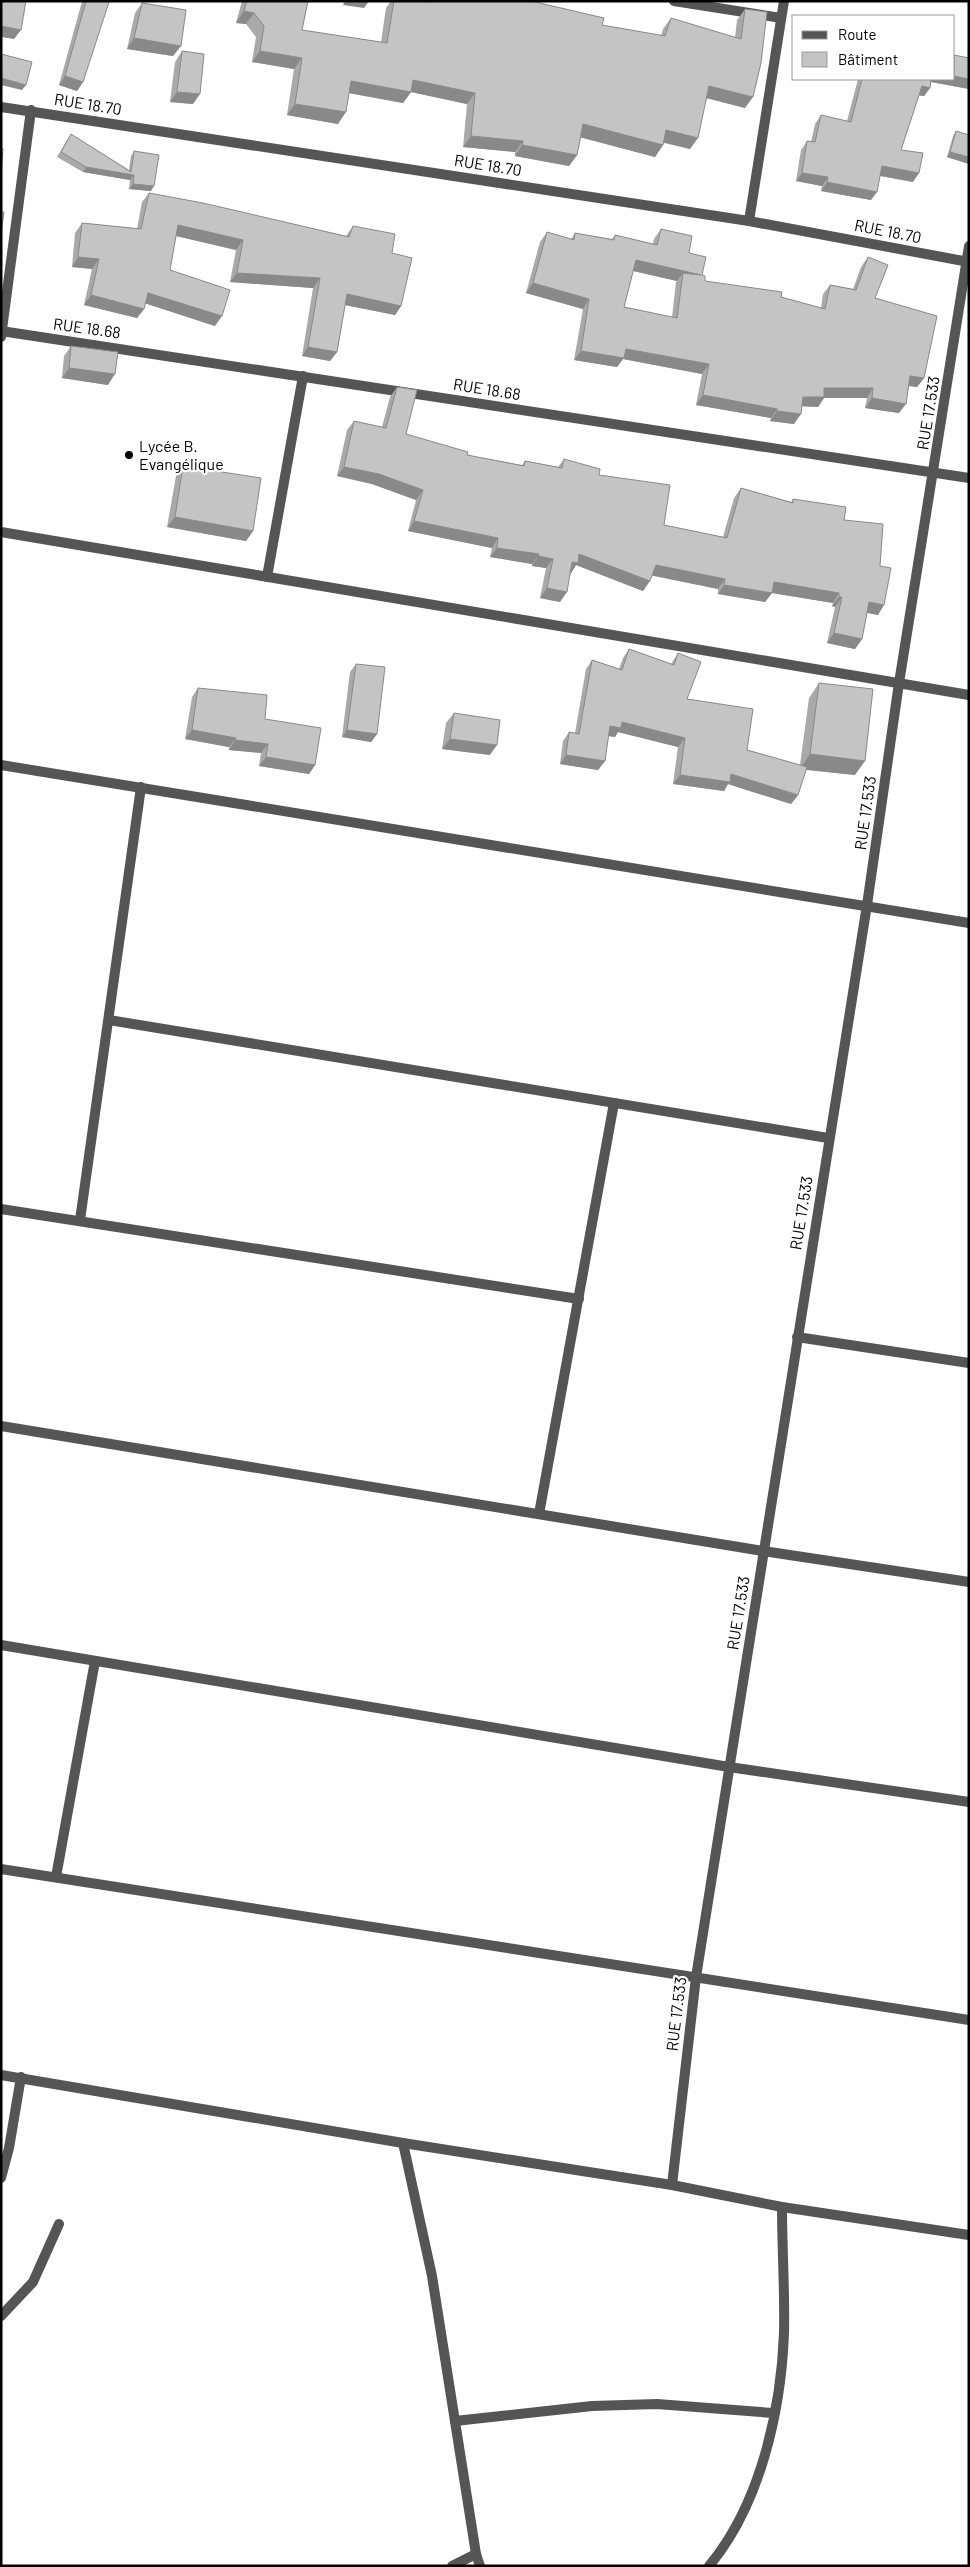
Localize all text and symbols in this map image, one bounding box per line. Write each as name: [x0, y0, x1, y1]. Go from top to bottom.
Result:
legend: [792, 15, 955, 80]
text: Route: [838, 25, 877, 43]
text: Bâtiment: [838, 50, 898, 68]
street label: RUE 18.70: [53, 89, 123, 118]
street label: RUE 18.70: [453, 150, 523, 179]
street label: RUE 18.70: [853, 215, 923, 246]
street label: RUE 18.68: [52, 313, 122, 342]
street label: RUE 18.68: [452, 374, 522, 403]
street label: RUE 17.533: [912, 375, 943, 451]
place label: Lycée B. Evangélique: [139, 436, 224, 473]
marker: Lycée B. Evangélique: [123, 449, 135, 461]
street label: RUE 17.533: [850, 775, 879, 851]
street label: RUE 17.533: [785, 1175, 816, 1251]
street label: RUE 17.533: [722, 1575, 753, 1651]
street label: RUE 17.533: [662, 1976, 689, 2052]

